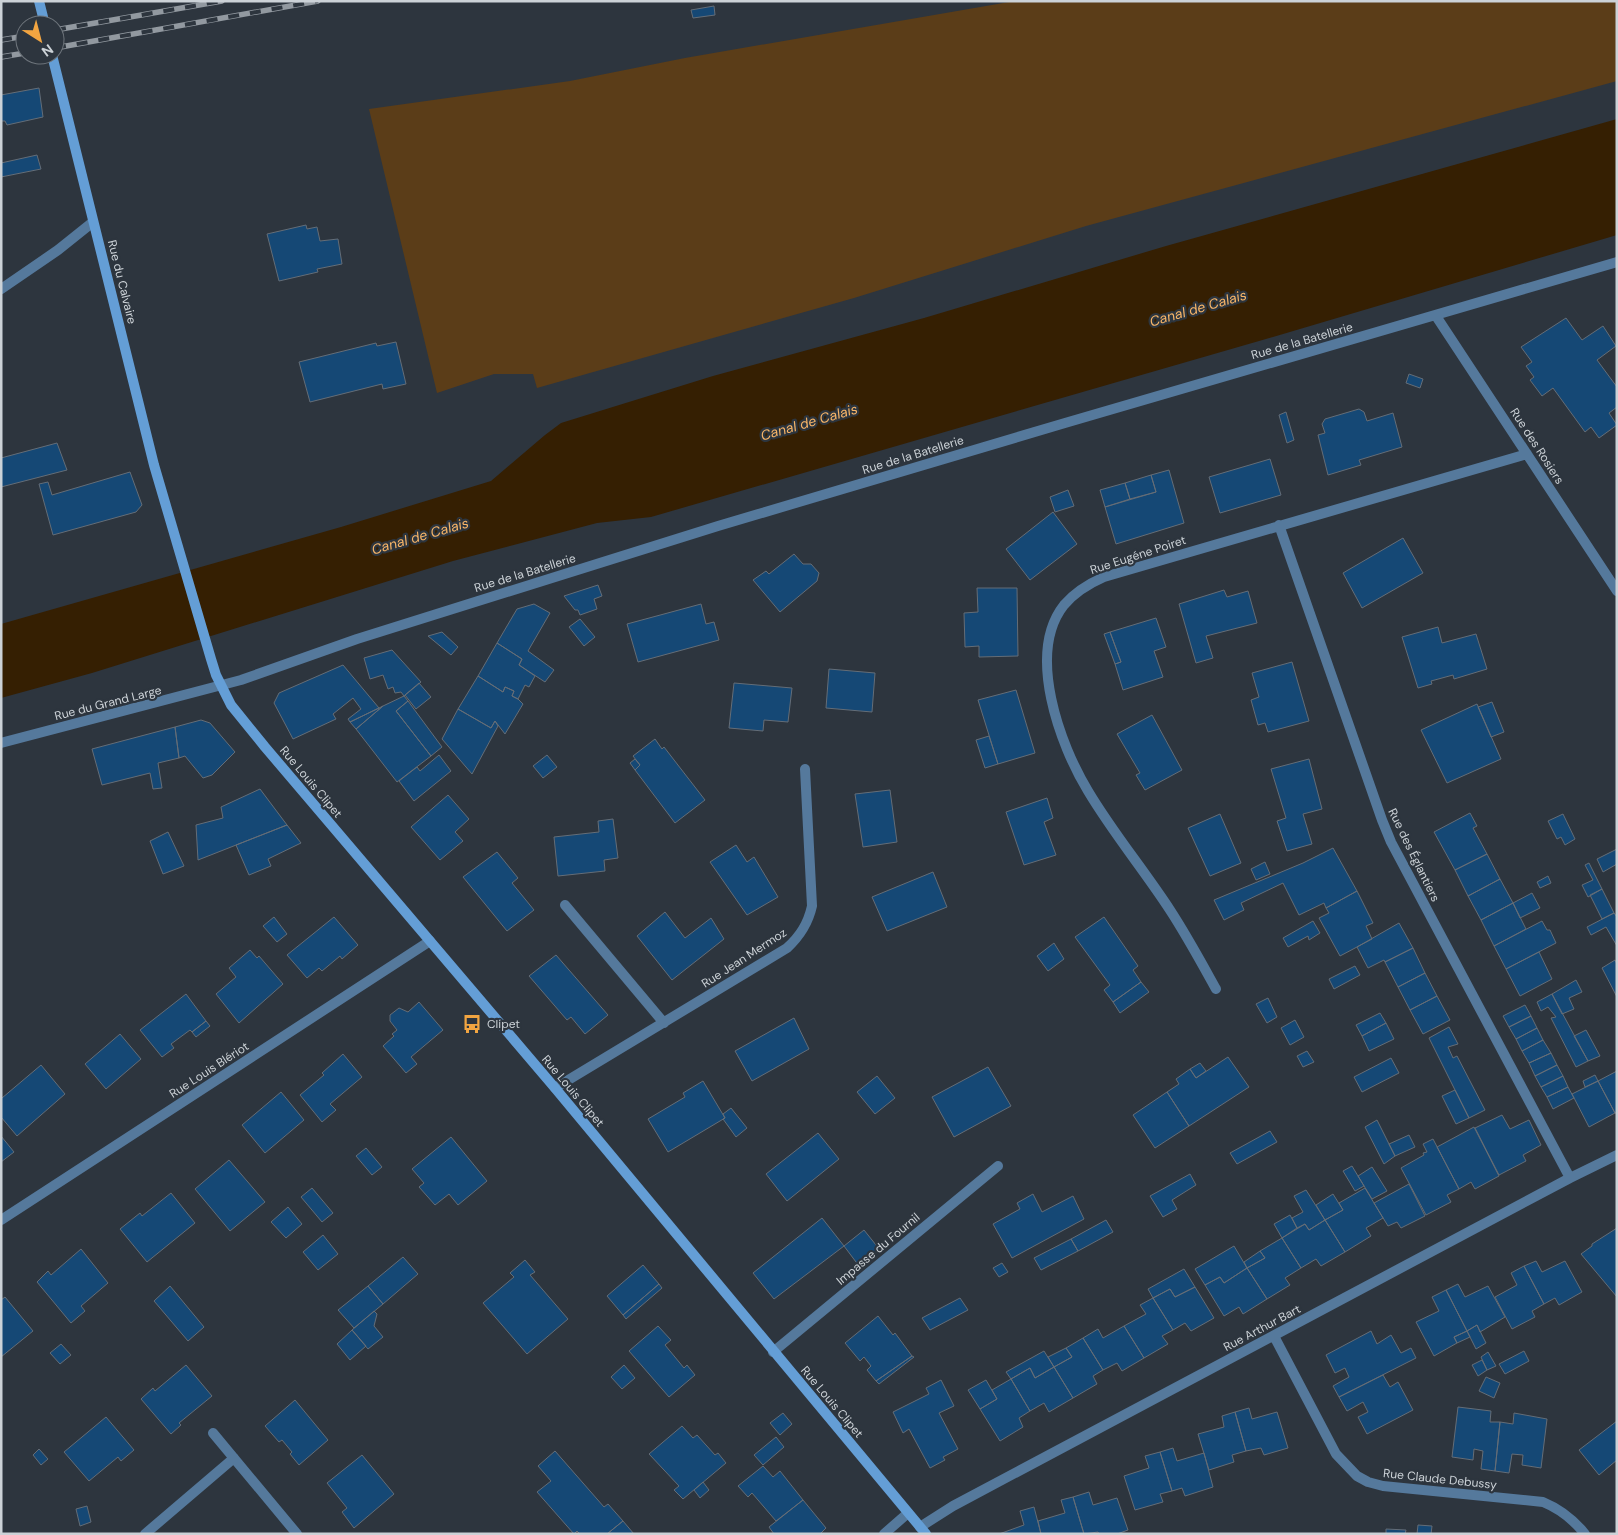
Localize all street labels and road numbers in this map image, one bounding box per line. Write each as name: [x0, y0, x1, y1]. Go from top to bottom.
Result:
street label: Rue du Calvaire: [104, 238, 140, 326]
street label: Rue de la Batellerie: [1249, 319, 1355, 363]
street label: Rue des Rosiers: [1506, 405, 1568, 487]
street label: Rue de la Batellerie: [860, 432, 966, 478]
street label: Rue Eugéne Poiret: [1088, 532, 1188, 578]
street label: Rue de la Batellerie: [472, 550, 578, 596]
street label: Rue du Grand Large: [53, 682, 163, 724]
street label: Rue Louis Clipet: [276, 743, 346, 822]
street label: Rue des Églantiers: [1384, 806, 1444, 904]
street label: Rue Jean Mermoz: [699, 925, 789, 991]
street label: Rue Louis Blériot: [166, 1038, 252, 1102]
street label: Rue Louis Clipet: [538, 1052, 608, 1131]
street label: Impasse du Fournil: [833, 1209, 923, 1289]
street label: Rue Arthur Bart: [1221, 1301, 1304, 1355]
street label: Rue Louis Clipet: [797, 1363, 867, 1442]
street label: Rue Claude Debussy: [1382, 1465, 1498, 1493]

